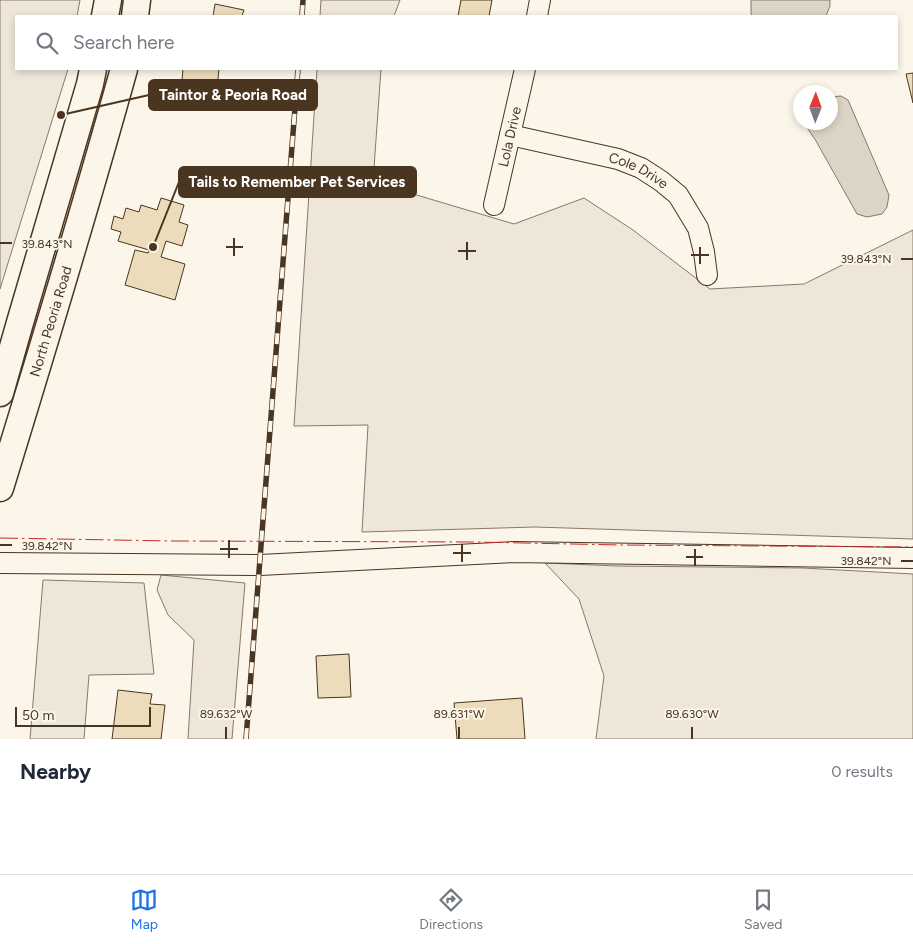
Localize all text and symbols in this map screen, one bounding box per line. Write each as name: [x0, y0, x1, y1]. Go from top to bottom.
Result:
search box: [15, 15, 898, 70]
icon: search: [33, 29, 61, 57]
text: Search here: [73, 31, 175, 54]
callout: Taintor & Peoria Road: [149, 80, 317, 110]
north arrow: [793, 85, 838, 130]
text: Taintor & Peoria Road: [159, 86, 307, 104]
street label: Lola Drive: [494, 105, 525, 169]
street label: Cole Drive: [607, 149, 672, 192]
callout: Tails to Remember Pet Services: [179, 167, 416, 197]
text: Tails to Remember Pet Services: [189, 173, 405, 191]
text: 39.843°N: [22, 237, 72, 251]
text: 39.843°N: [841, 252, 891, 266]
street label: North Peoria Road: [26, 264, 75, 379]
text: 39.842°N: [21, 539, 73, 553]
text: 39.842°N: [840, 554, 892, 568]
scale bar: [15, 704, 151, 727]
text: 50 m: [22, 707, 54, 724]
text: 89.632°W: [200, 707, 253, 721]
text: 89.631°W: [434, 707, 485, 721]
text: 89.630°W: [665, 707, 719, 721]
text: Nearby: [20, 759, 91, 784]
text: 0 results: [831, 762, 893, 781]
tab: Map: [130, 886, 158, 933]
tab: Directions: [419, 886, 483, 933]
tab: Saved: [744, 886, 783, 933]

